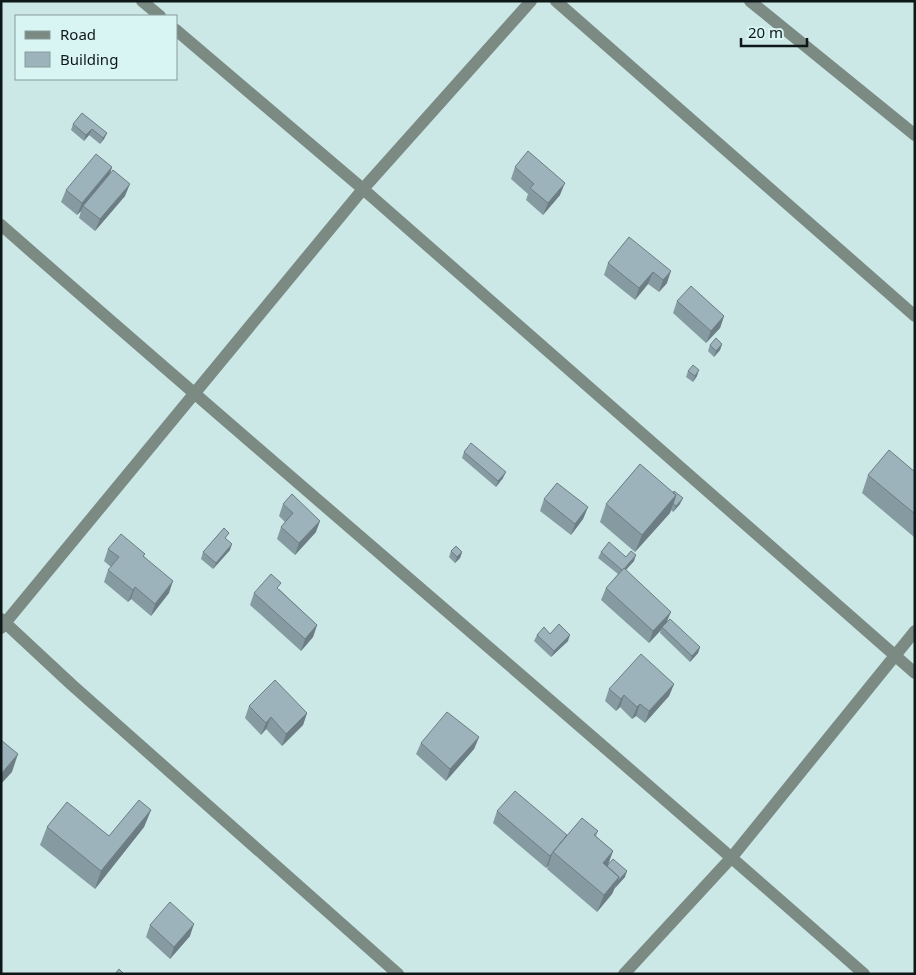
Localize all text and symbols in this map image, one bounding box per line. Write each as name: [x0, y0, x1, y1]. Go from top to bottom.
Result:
legend: [15, 15, 178, 80]
scale bar: [741, 15, 807, 47]
text: 20 m: [748, 22, 783, 42]
text: Road: [60, 24, 96, 44]
text: Building: [60, 49, 118, 69]

